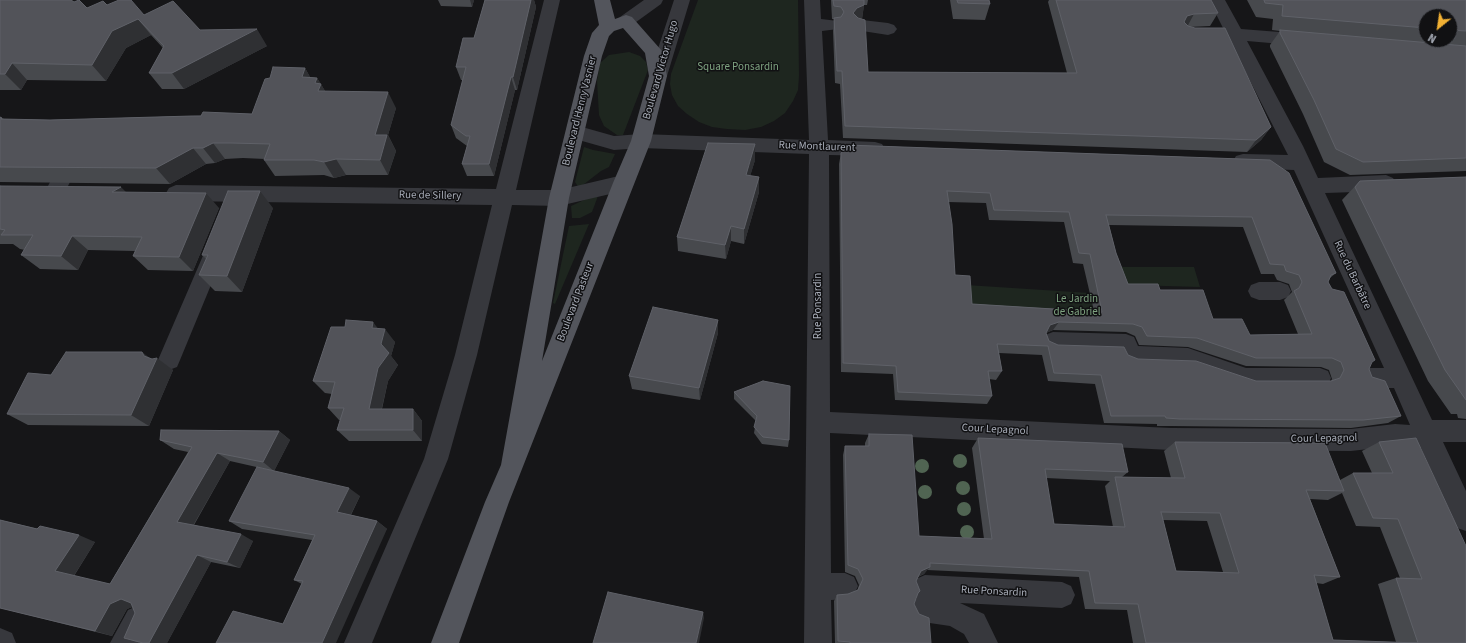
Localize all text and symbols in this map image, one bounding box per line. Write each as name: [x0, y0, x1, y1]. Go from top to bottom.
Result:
north arrow: [1418, 8, 1458, 48]
street label: Boulevard Victor Hugo: [641, 19, 681, 121]
text: N: [1425, 30, 1439, 46]
street label: Boulevard Henry Vasnier: [560, 55, 600, 167]
park label: Square Ponsardin: [697, 61, 779, 75]
street label: Rue Montlaurent: [778, 139, 856, 155]
street label: Rue de Sillery: [399, 189, 461, 203]
street label: Rue du Barbâtre: [1330, 239, 1374, 311]
street label: Boulevard Pasteur: [555, 261, 597, 343]
street label: Rue Ponsardin: [812, 273, 826, 339]
park label: Le Jardin de Gabriel: [1054, 293, 1100, 319]
street label: Cour Lepagnol: [961, 422, 1029, 438]
street label: Cour Lepagnol: [1291, 432, 1357, 446]
street label: Rue Ponsardin: [960, 584, 1028, 600]

